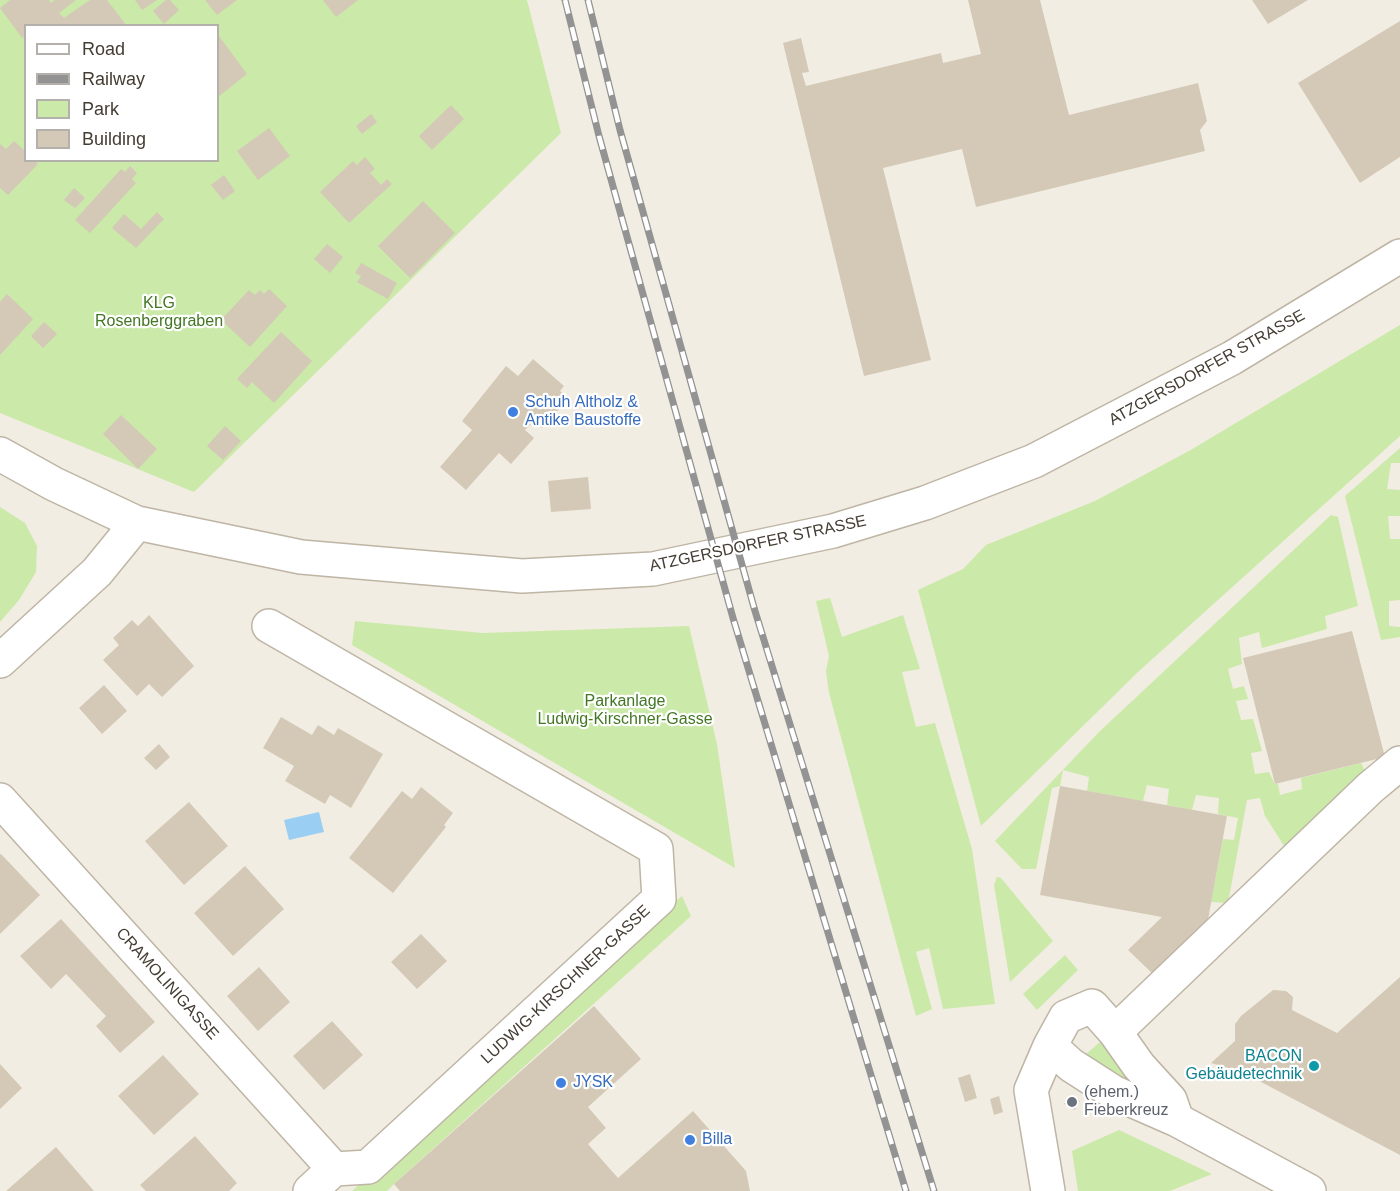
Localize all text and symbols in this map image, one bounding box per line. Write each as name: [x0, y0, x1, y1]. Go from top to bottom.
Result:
legend: [24, 24, 219, 162]
text: Road: [82, 39, 125, 59]
text: Railway: [82, 69, 145, 89]
text: Park: [82, 99, 119, 119]
text: Building: [82, 129, 146, 149]
park label: KLG Rosenberggraben: [95, 294, 223, 332]
street label: ATZGERSDORFER STRASSE: [1106, 306, 1308, 430]
place label: Schuh Altholz & Antike Baustoffe: [525, 393, 641, 431]
marker: Schuh Altholz & Antike Baustoffe: [506, 405, 520, 419]
street label: ATZGERSDORFER STRASSE: [648, 512, 868, 576]
park label: Parkanlage Ludwig-Kirschner-Gasse: [537, 692, 713, 730]
street label: LUDWIG-KIRSCHNER-GASSE: [478, 902, 654, 1068]
street label: CRAMOLINIGASSE: [112, 924, 222, 1044]
place label: BACON Gebäudetechnik: [1185, 1047, 1302, 1085]
marker: BACON Gebäudetechnik: [1307, 1059, 1321, 1073]
place label: JYSK: [573, 1073, 613, 1093]
marker: JYSK: [554, 1076, 568, 1090]
place label: (ehem.) Fieberkreuz: [1084, 1083, 1168, 1121]
marker: (ehem.) Fieberkreuz: [1065, 1095, 1079, 1109]
place label: Billa: [702, 1130, 732, 1150]
marker: Billa: [683, 1133, 697, 1147]

